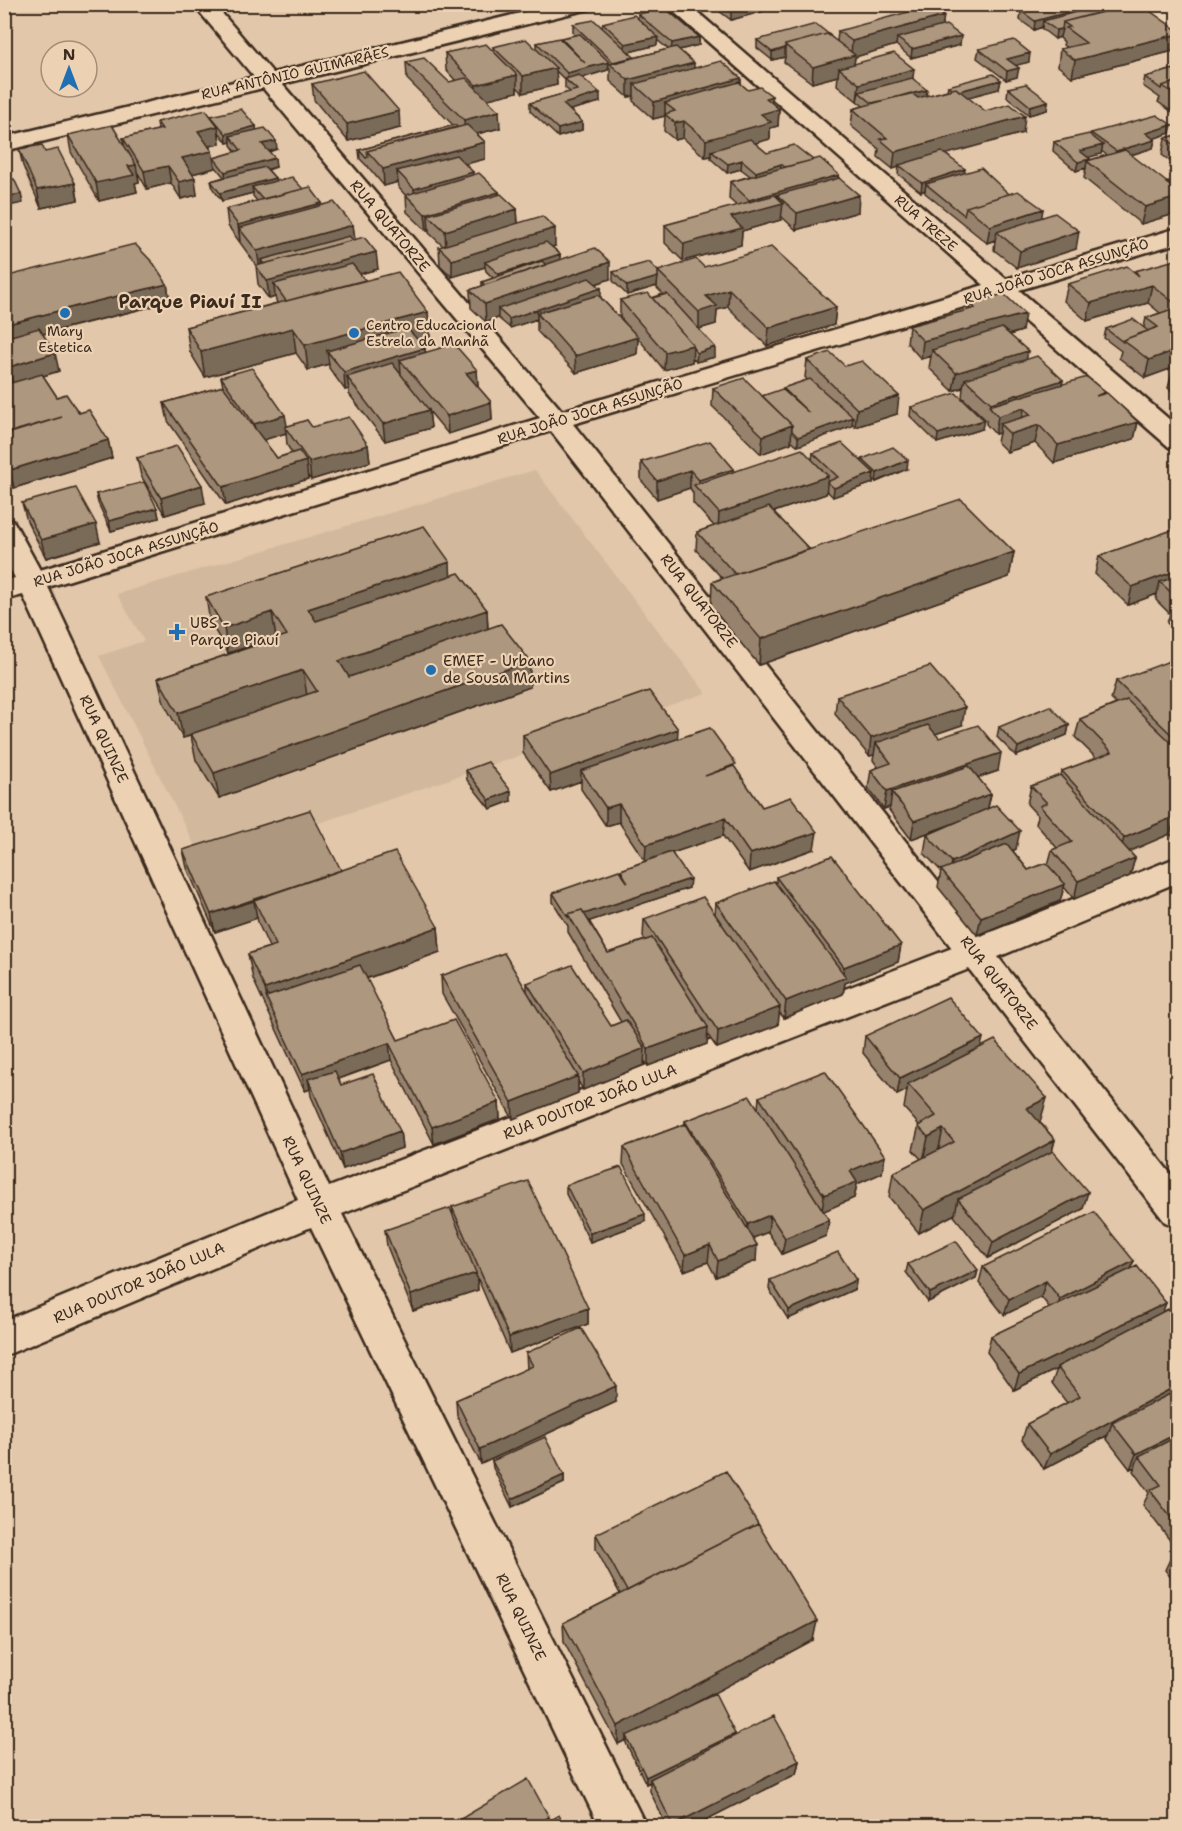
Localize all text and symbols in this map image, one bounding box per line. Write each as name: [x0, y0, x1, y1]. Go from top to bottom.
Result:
north arrow: [39, 39, 99, 99]
street label: RUA ANTÔNIO GUIMARÃES: [199, 42, 391, 103]
text: N: [63, 44, 75, 65]
street label: RUA QUATORZE: [346, 176, 434, 276]
street label: RUA TREZE: [891, 191, 961, 255]
street label: RUA JOÃO JOCA ASSUNÇÃO: [961, 233, 1151, 308]
district label: Parque Piauí II: [118, 290, 262, 314]
marker: Mary Estetica: [58, 306, 72, 320]
place label: Centro Educacional Estrela da Manhã: [366, 316, 497, 350]
place label: Mary Estetica: [38, 322, 92, 356]
marker: Centro Educacional Estrela da Manhã: [347, 326, 361, 340]
street label: RUA JOÃO JOCA ASSUNÇÃO: [495, 373, 685, 448]
street label: RUA JOÃO JOCA ASSUNÇÃO: [31, 516, 221, 591]
street label: RUA QUATORZE: [656, 550, 742, 652]
place label: UBS - Parque Piauí: [190, 613, 279, 650]
marker: UBS - Parque Piauí: [168, 623, 186, 641]
place label: EMEF - Urbano de Sousa Martins: [443, 651, 570, 688]
marker: EMEF - Urbano de Sousa Martins: [424, 663, 438, 677]
street label: RUA QUINZE: [75, 692, 133, 786]
street label: RUA QUATORZE: [956, 932, 1042, 1034]
street label: RUA DOUTOR JOÃO LULA: [500, 1058, 680, 1144]
street label: RUA QUINZE: [278, 1133, 336, 1227]
street label: RUA DOUTOR JOÃO LULA: [50, 1236, 228, 1328]
street label: RUA QUINZE: [491, 1570, 551, 1664]

